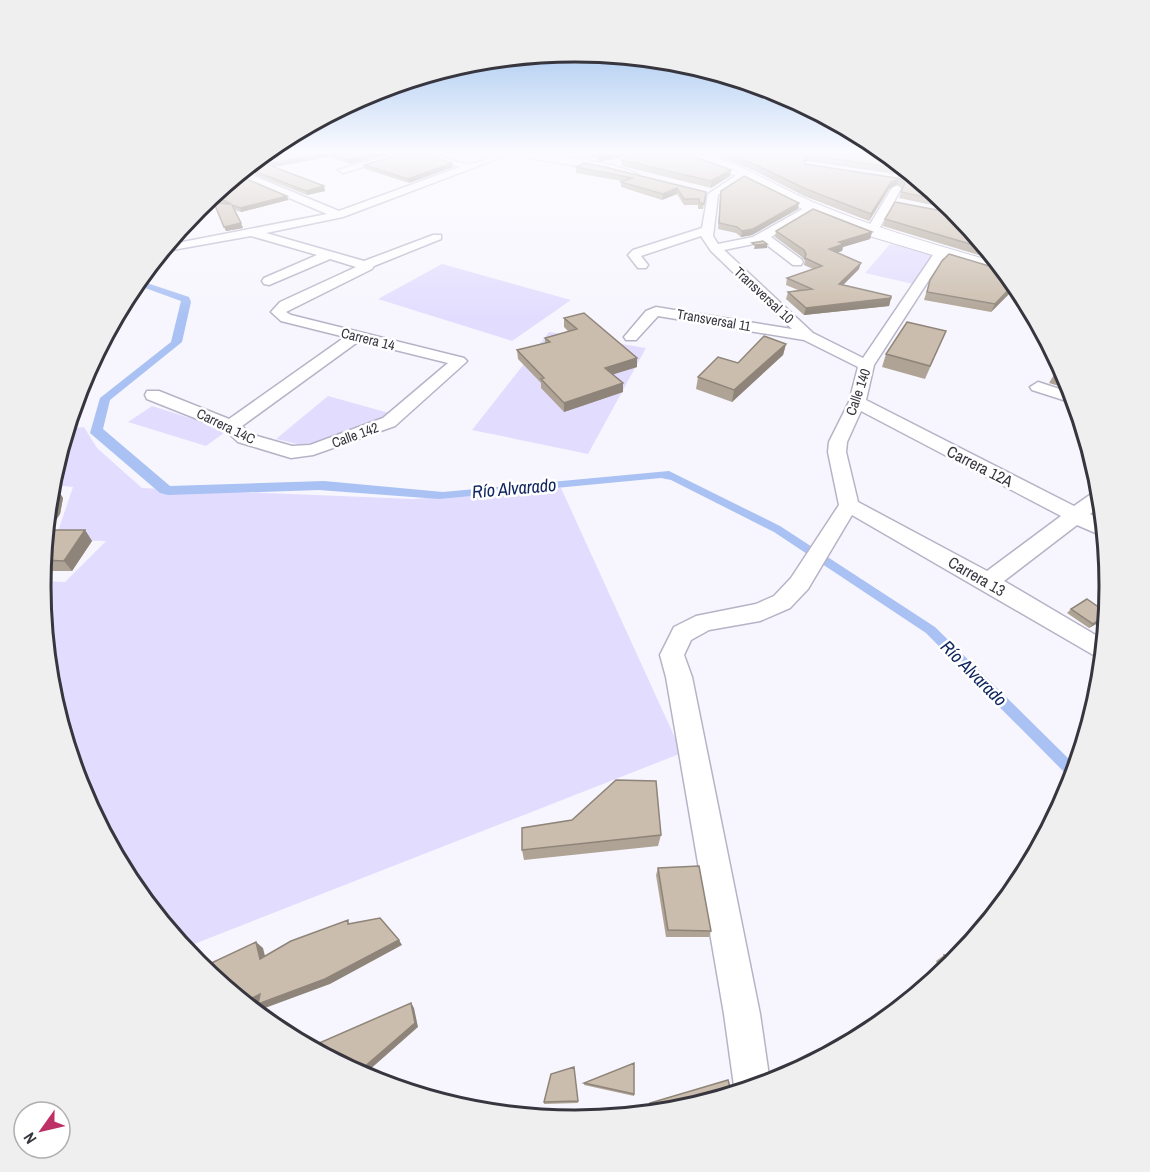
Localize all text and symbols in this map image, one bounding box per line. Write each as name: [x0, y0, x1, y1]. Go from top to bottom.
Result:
street label: Transversal 10: [730, 263, 798, 327]
street label: Transversal 11: [676, 305, 753, 335]
street label: Carrera 14: [339, 324, 397, 355]
street label: Calle 140: [842, 366, 874, 418]
street label: Carrera 14C: [194, 404, 258, 448]
street label: Calle 142: [329, 418, 381, 452]
street label: Carrera 12A: [943, 440, 1017, 492]
water label: Río Alvarado: [471, 472, 557, 504]
street label: Carrera 13: [944, 551, 1010, 601]
water label: Río Alvarado: [935, 634, 1013, 712]
north arrow: [12, 1100, 72, 1160]
text: N: [18, 1128, 41, 1148]

